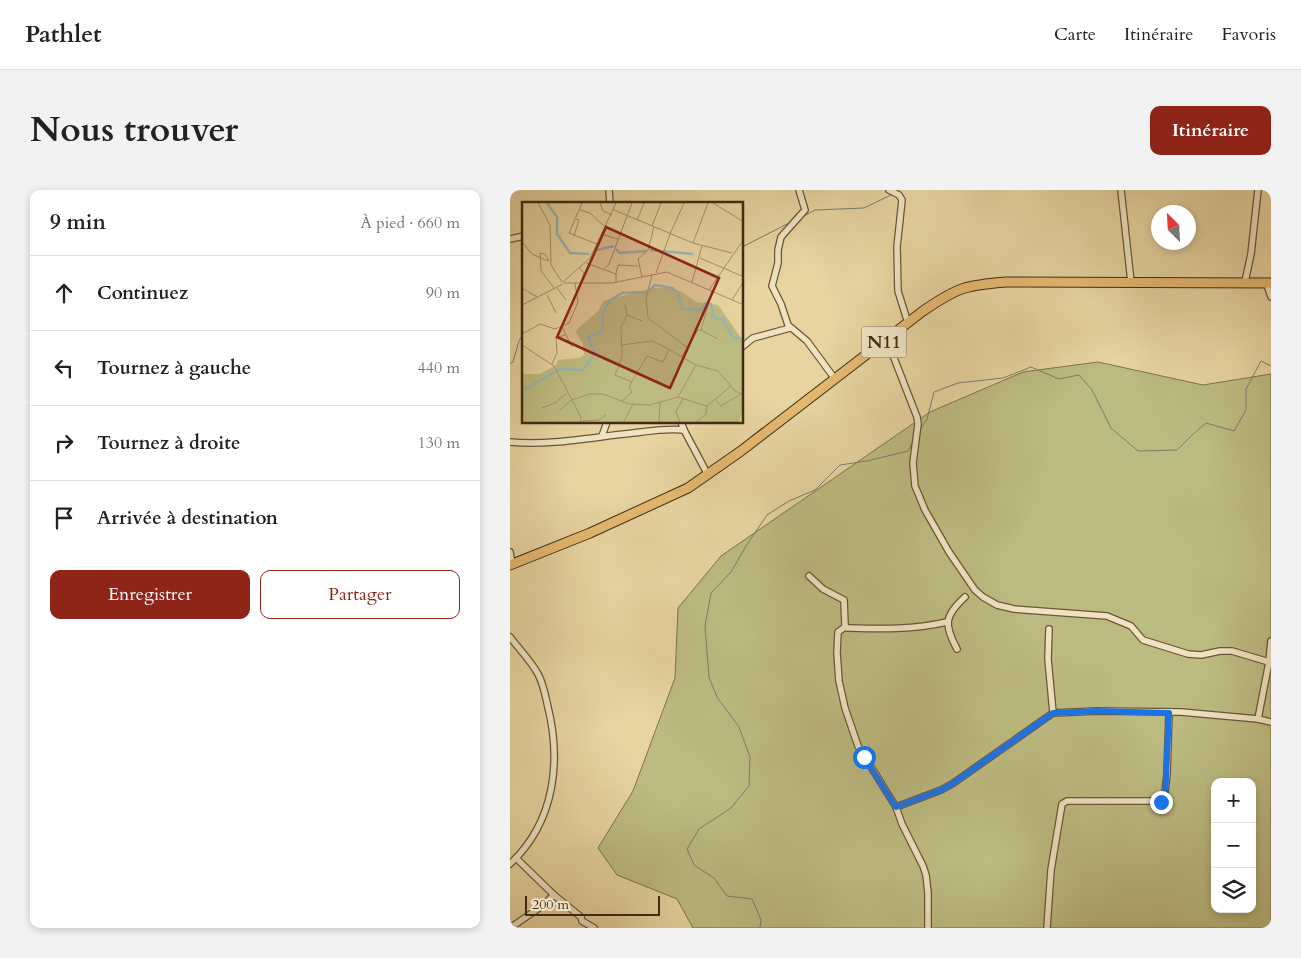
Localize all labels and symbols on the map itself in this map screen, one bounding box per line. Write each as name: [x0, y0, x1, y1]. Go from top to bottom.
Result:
inset map: [522, 202, 744, 424]
north arrow: [1151, 205, 1196, 250]
road number: N11: [862, 326, 906, 358]
route start: [853, 746, 876, 769]
route end: [1150, 791, 1173, 814]
scale bar: [525, 893, 660, 916]

